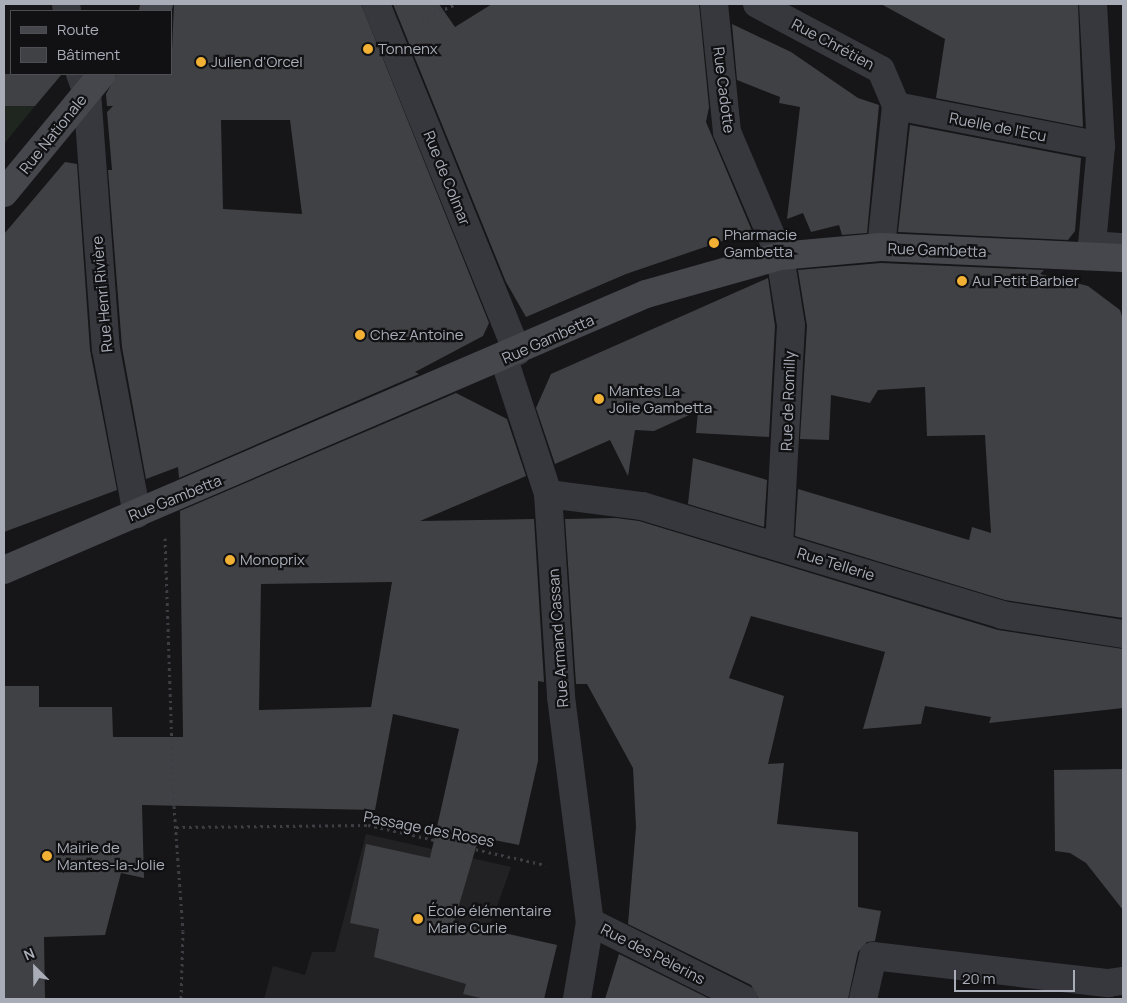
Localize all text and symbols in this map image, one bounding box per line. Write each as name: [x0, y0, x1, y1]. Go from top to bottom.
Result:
legend: [10, 10, 172, 75]
street label: Rue Chrétien: [789, 15, 877, 73]
text: Route: [57, 19, 99, 40]
place label: Tonnenx: [378, 40, 438, 58]
marker: Tonnenx: [362, 43, 374, 55]
text: Bâtiment: [57, 44, 120, 65]
street label: Rue Cadotte: [710, 46, 738, 134]
place label: Julien d'Orcel: [211, 53, 303, 71]
marker: Julien d'Orcel: [195, 56, 207, 68]
street label: Rue Nationale: [16, 91, 90, 177]
street label: Ruelle de l'Ecu: [948, 109, 1048, 145]
street label: Rue de Colmar: [420, 128, 474, 228]
place label: Pharmacie Gambetta: [724, 225, 797, 260]
street label: Rue Henri Rivière: [88, 235, 116, 353]
marker: Pharmacie Gambetta: [708, 237, 720, 249]
street label: Rue Gambetta: [887, 239, 987, 261]
place label: Au Petit Barbier: [972, 272, 1079, 290]
marker: Au Petit Barbier: [956, 275, 968, 287]
street label: Rue Gambetta: [499, 311, 597, 367]
place label: Chez Antoine: [370, 326, 463, 344]
marker: Chez Antoine: [354, 329, 366, 341]
street label: Rue de Romilly: [777, 351, 799, 451]
place label: Mantes La Jolie Gambetta: [609, 381, 712, 416]
marker: Mantes La Jolie Gambetta: [593, 393, 605, 405]
street label: Rue Gambetta: [126, 471, 224, 525]
street label: Rue Tellerie: [795, 544, 877, 584]
place label: Monoprix: [240, 551, 305, 569]
marker: Monoprix: [224, 554, 236, 566]
street label: Rue Armand Cassan: [544, 568, 572, 708]
street label: Passage des Roses: [362, 807, 496, 851]
place label: Mairie de Mantes-la-Jolie: [57, 838, 165, 873]
marker: Mairie de Mantes-la-Jolie: [41, 850, 53, 862]
place label: École élémentaire Marie Curie: [428, 901, 552, 936]
marker: École élémentaire Marie Curie: [412, 913, 424, 925]
street label: Rue des Pèlerins: [598, 920, 708, 988]
north arrow: [10, 943, 60, 993]
text: N: [21, 943, 37, 964]
scale bar: [957, 960, 1078, 992]
text: 20 m: [962, 968, 995, 989]

